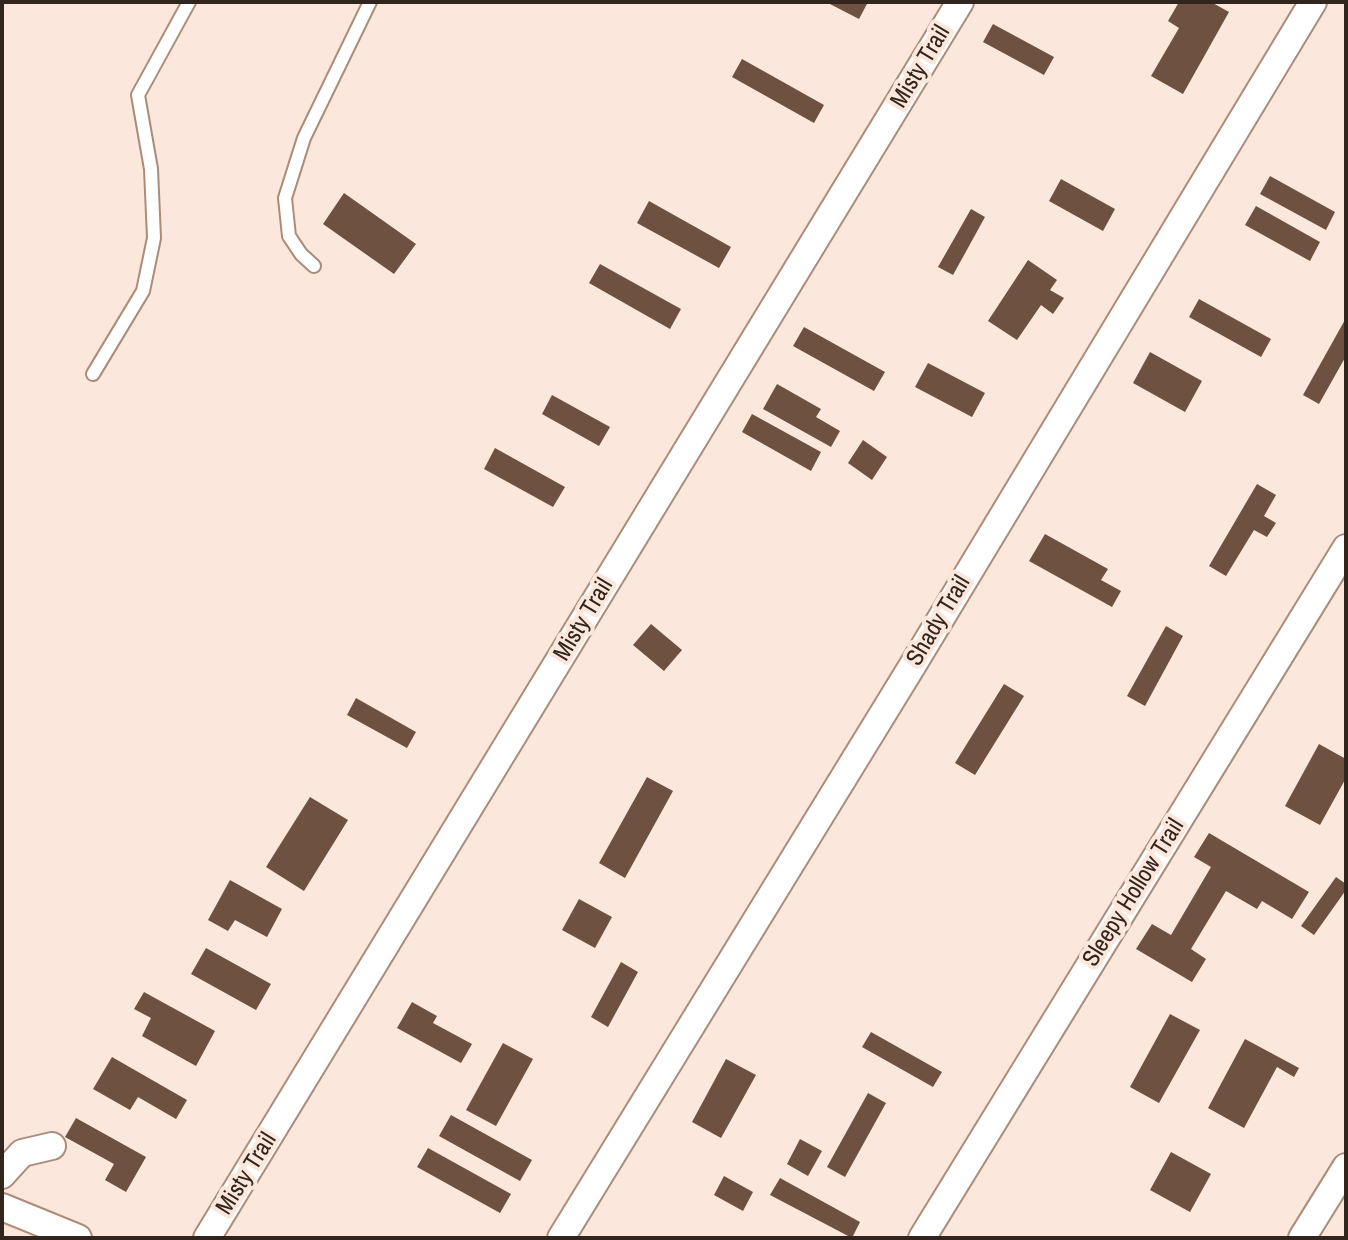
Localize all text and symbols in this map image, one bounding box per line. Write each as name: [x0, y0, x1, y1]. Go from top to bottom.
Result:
street label: Misty Trail: [885, 21, 957, 113]
street label: Shady Trail: [901, 571, 977, 671]
street label: Misty Trail: [548, 574, 620, 666]
street label: Sleepy Hollow Trail: [1077, 814, 1191, 972]
street label: Misty Trail: [211, 1128, 283, 1220]

